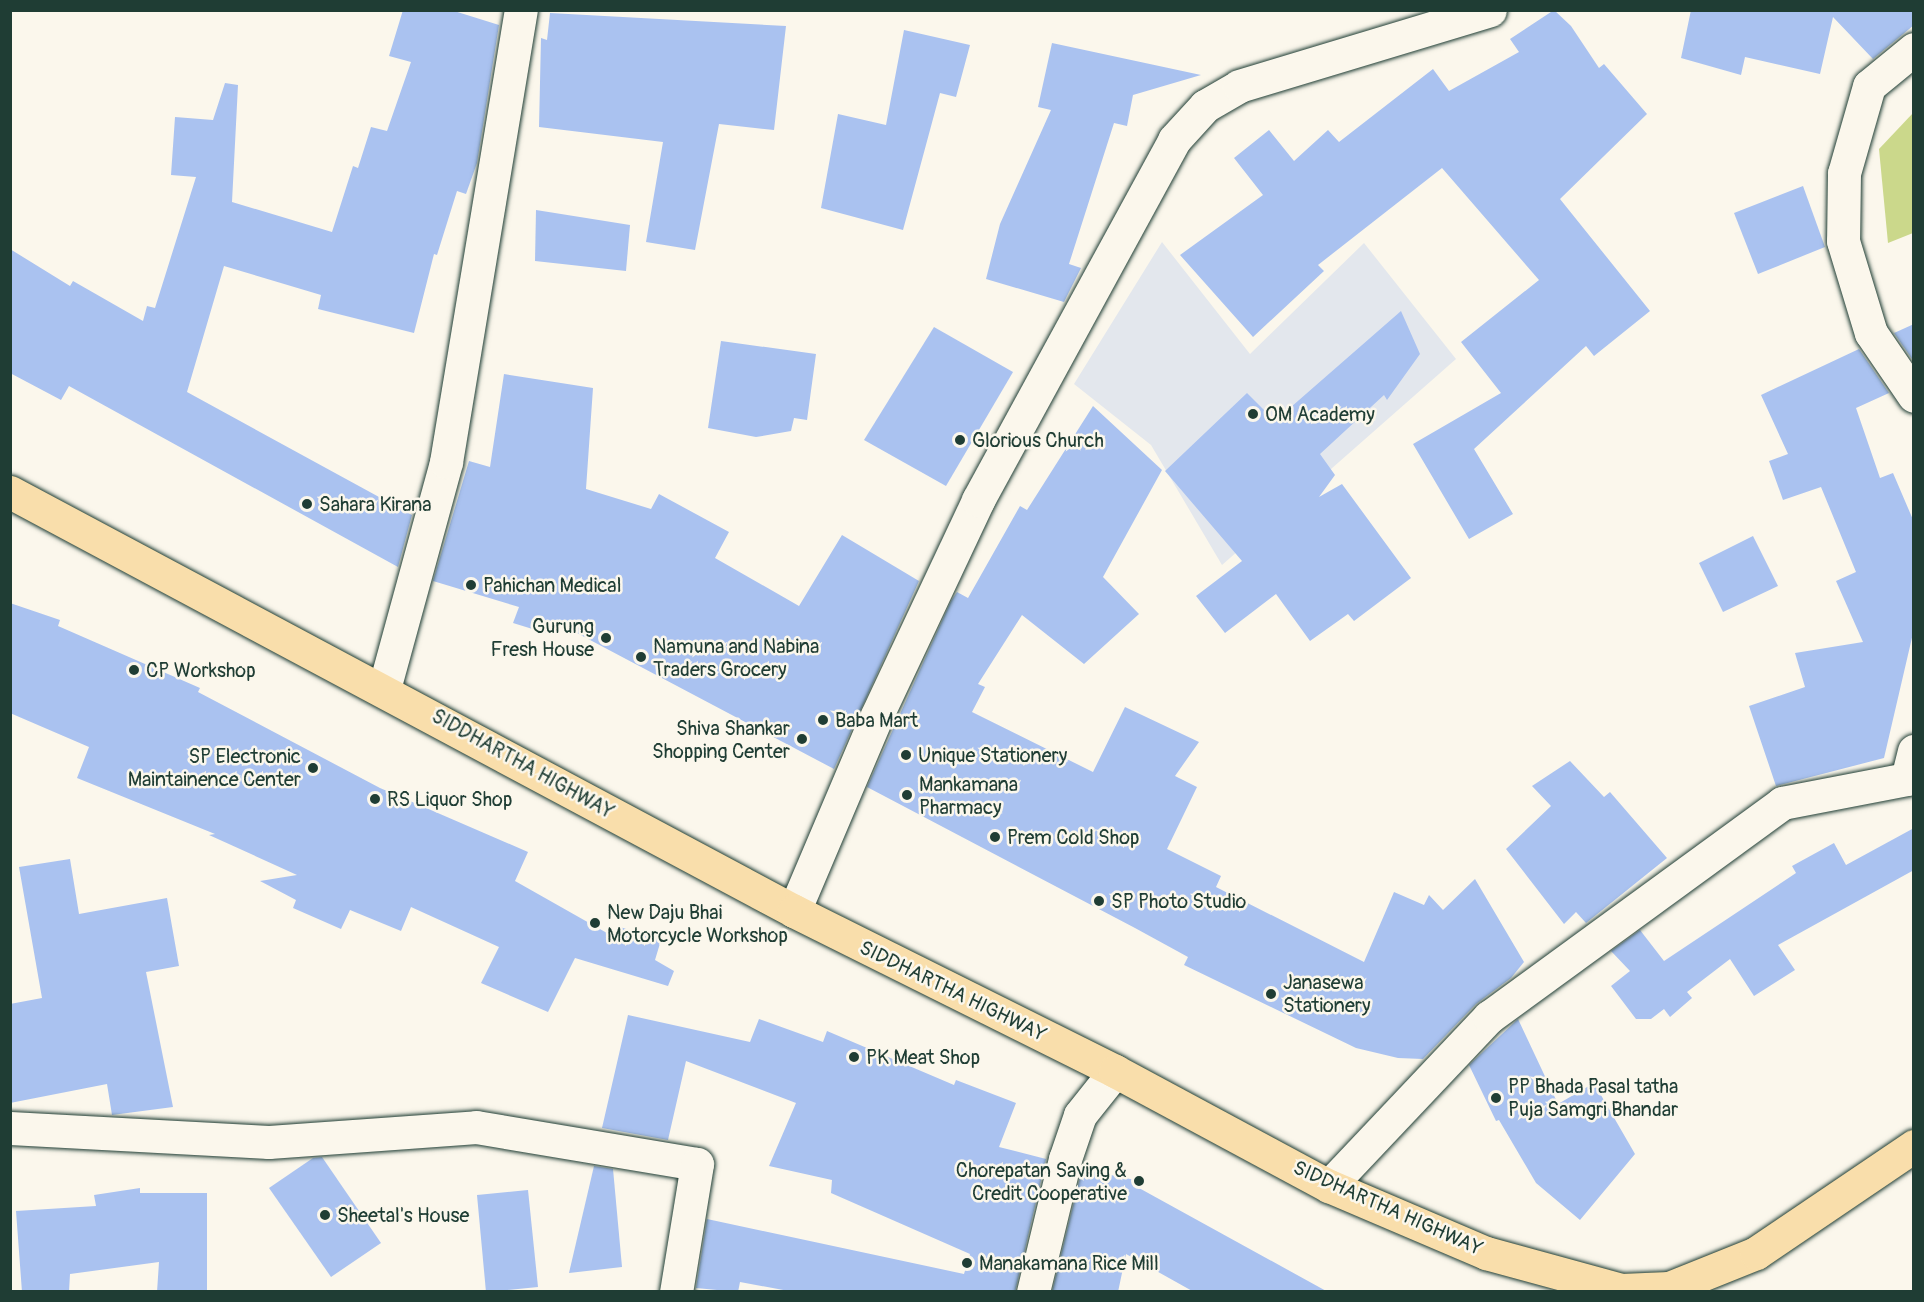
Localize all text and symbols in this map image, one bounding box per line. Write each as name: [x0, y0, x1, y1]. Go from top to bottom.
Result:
place label: OM Academy: [1265, 402, 1375, 426]
marker: OM Academy: [1246, 407, 1260, 421]
place label: Glorious Church: [972, 428, 1104, 452]
marker: Glorious Church: [953, 433, 967, 447]
place label: Sahara Kirana: [319, 492, 431, 516]
marker: Sahara Kirana: [300, 497, 314, 511]
place label: Pahichan Medical: [483, 573, 621, 597]
marker: Pahichan Medical: [464, 578, 478, 592]
place label: Gurung Fresh House: [490, 614, 594, 661]
marker: Gurung Fresh House: [599, 631, 613, 645]
place label: Namuna and Nabina Traders Grocery: [653, 634, 819, 681]
marker: Namuna and Nabina Traders Grocery: [634, 650, 648, 664]
place label: CP Workshop: [146, 658, 256, 682]
marker: CP Workshop: [127, 663, 141, 677]
street label: SIDDHARTHA HIGHWAY: [428, 704, 618, 824]
place label: Baba Mart: [835, 708, 918, 732]
marker: Baba Mart: [816, 713, 830, 727]
place label: Shiva Shankar Shopping Center: [652, 716, 790, 763]
marker: Shiva Shankar Shopping Center: [795, 732, 809, 746]
place label: Unique Stationery: [918, 743, 1067, 767]
place label: SP Electronic Maintainence Center: [128, 744, 301, 791]
marker: Unique Stationery: [899, 748, 913, 762]
marker: SP Electronic Maintainence Center: [306, 761, 320, 775]
place label: Mankamana Pharmacy: [919, 772, 1018, 819]
place label: RS Liquor Shop: [387, 787, 512, 811]
marker: Mankamana Pharmacy: [900, 788, 914, 802]
marker: RS Liquor Shop: [368, 792, 382, 806]
place label: Prem Cold Shop: [1007, 825, 1140, 849]
marker: Prem Cold Shop: [988, 830, 1002, 844]
place label: SP Photo Studio: [1111, 889, 1246, 913]
marker: SP Photo Studio: [1092, 894, 1106, 908]
place label: New Daju Bhai Motorcycle Workshop: [607, 900, 788, 947]
marker: New Daju Bhai Motorcycle Workshop: [588, 916, 602, 930]
street label: SIDDHARTHA HIGHWAY: [856, 935, 1050, 1047]
place label: Janasewa Stationery: [1283, 970, 1370, 1017]
marker: Janasewa Stationery: [1264, 987, 1278, 1001]
place label: PK Meat Shop: [866, 1045, 980, 1069]
marker: PK Meat Shop: [847, 1050, 861, 1064]
place label: PP Bhada Pasal tatha Puja Samgri Bhandar: [1508, 1074, 1678, 1121]
marker: PP Bhada Pasal tatha Puja Samgri Bhandar: [1489, 1091, 1503, 1105]
street label: SIDDHARTHA HIGHWAY: [1289, 1155, 1487, 1261]
place label: Chorepatan Saving & Credit Cooperative: [956, 1158, 1127, 1205]
marker: Chorepatan Saving & Credit Cooperative: [1132, 1174, 1146, 1188]
place label: Sheetal's House: [337, 1203, 469, 1227]
marker: Sheetal's House: [318, 1208, 332, 1222]
place label: Manakamana Rice Mill: [979, 1251, 1159, 1275]
marker: Manakamana Rice Mill: [960, 1256, 974, 1270]

